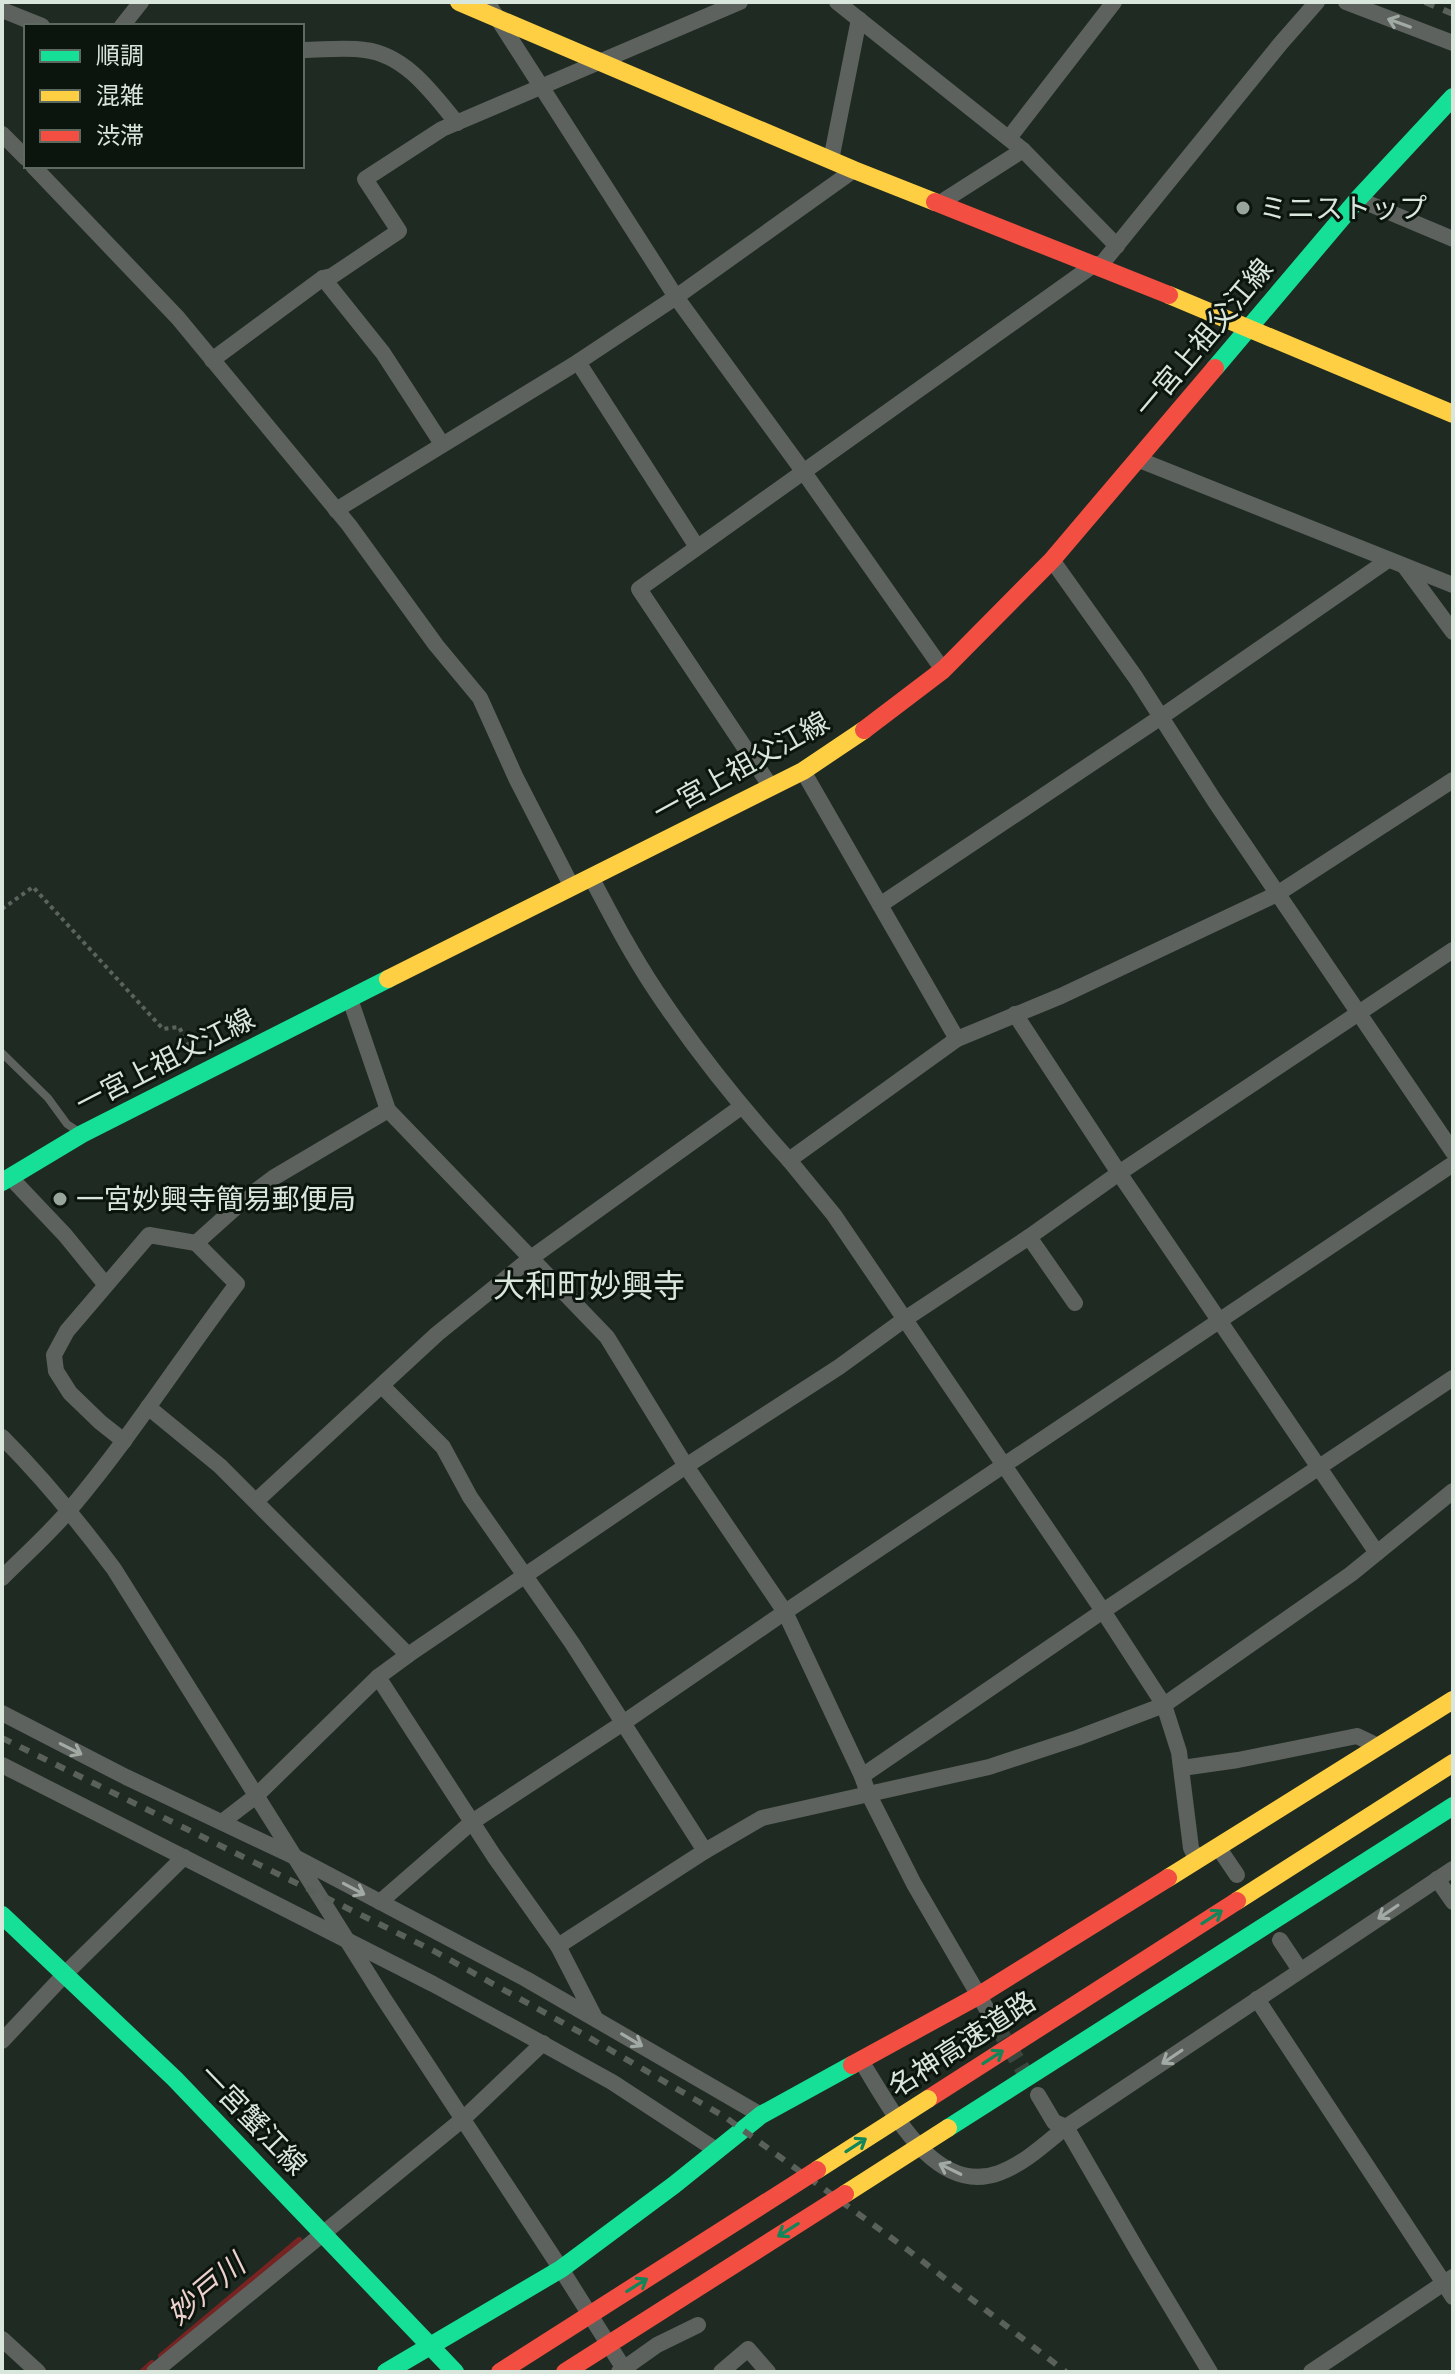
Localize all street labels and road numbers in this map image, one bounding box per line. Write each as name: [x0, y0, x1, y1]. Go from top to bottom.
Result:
street label: 一宮上祖父江線: [1129, 253, 1279, 423]
street label: 一宮上祖父江線: [648, 706, 834, 828]
street label: 一宮上祖父江線: [71, 1003, 259, 1119]
street label: 名神高速道路: [883, 1985, 1041, 2103]
street label: 一宮蟹江線: [193, 2059, 313, 2181]

